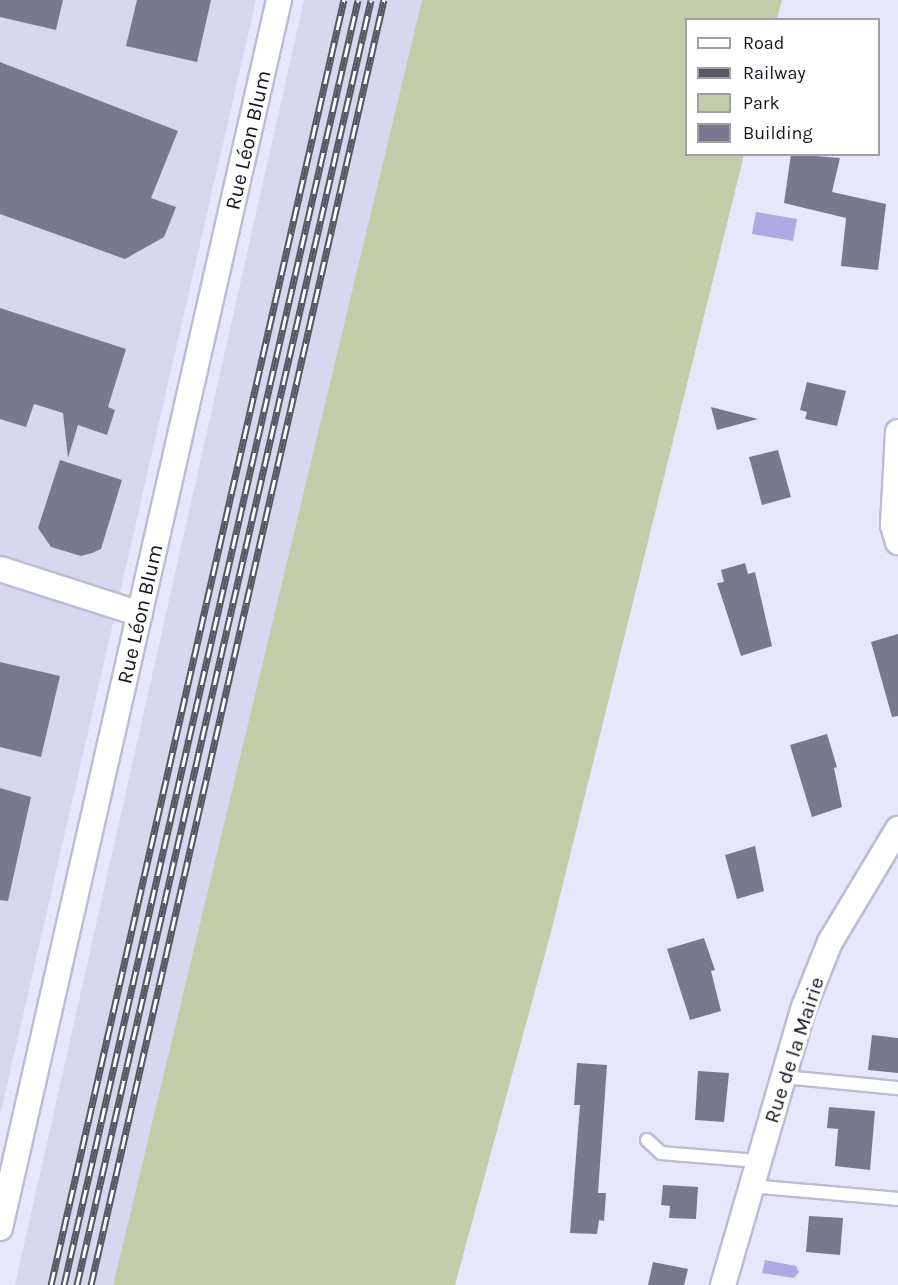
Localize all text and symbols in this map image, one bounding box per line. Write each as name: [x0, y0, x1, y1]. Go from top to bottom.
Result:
legend: [685, 18, 880, 156]
text: Road: [743, 32, 784, 54]
text: Railway: [743, 62, 806, 84]
street label: Rue Léon Blum: [220, 68, 276, 212]
text: Park: [743, 92, 780, 114]
text: Building: [743, 122, 813, 144]
street label: Rue Léon Blum: [112, 542, 168, 686]
street label: Rue de la Mairie: [758, 974, 830, 1126]

